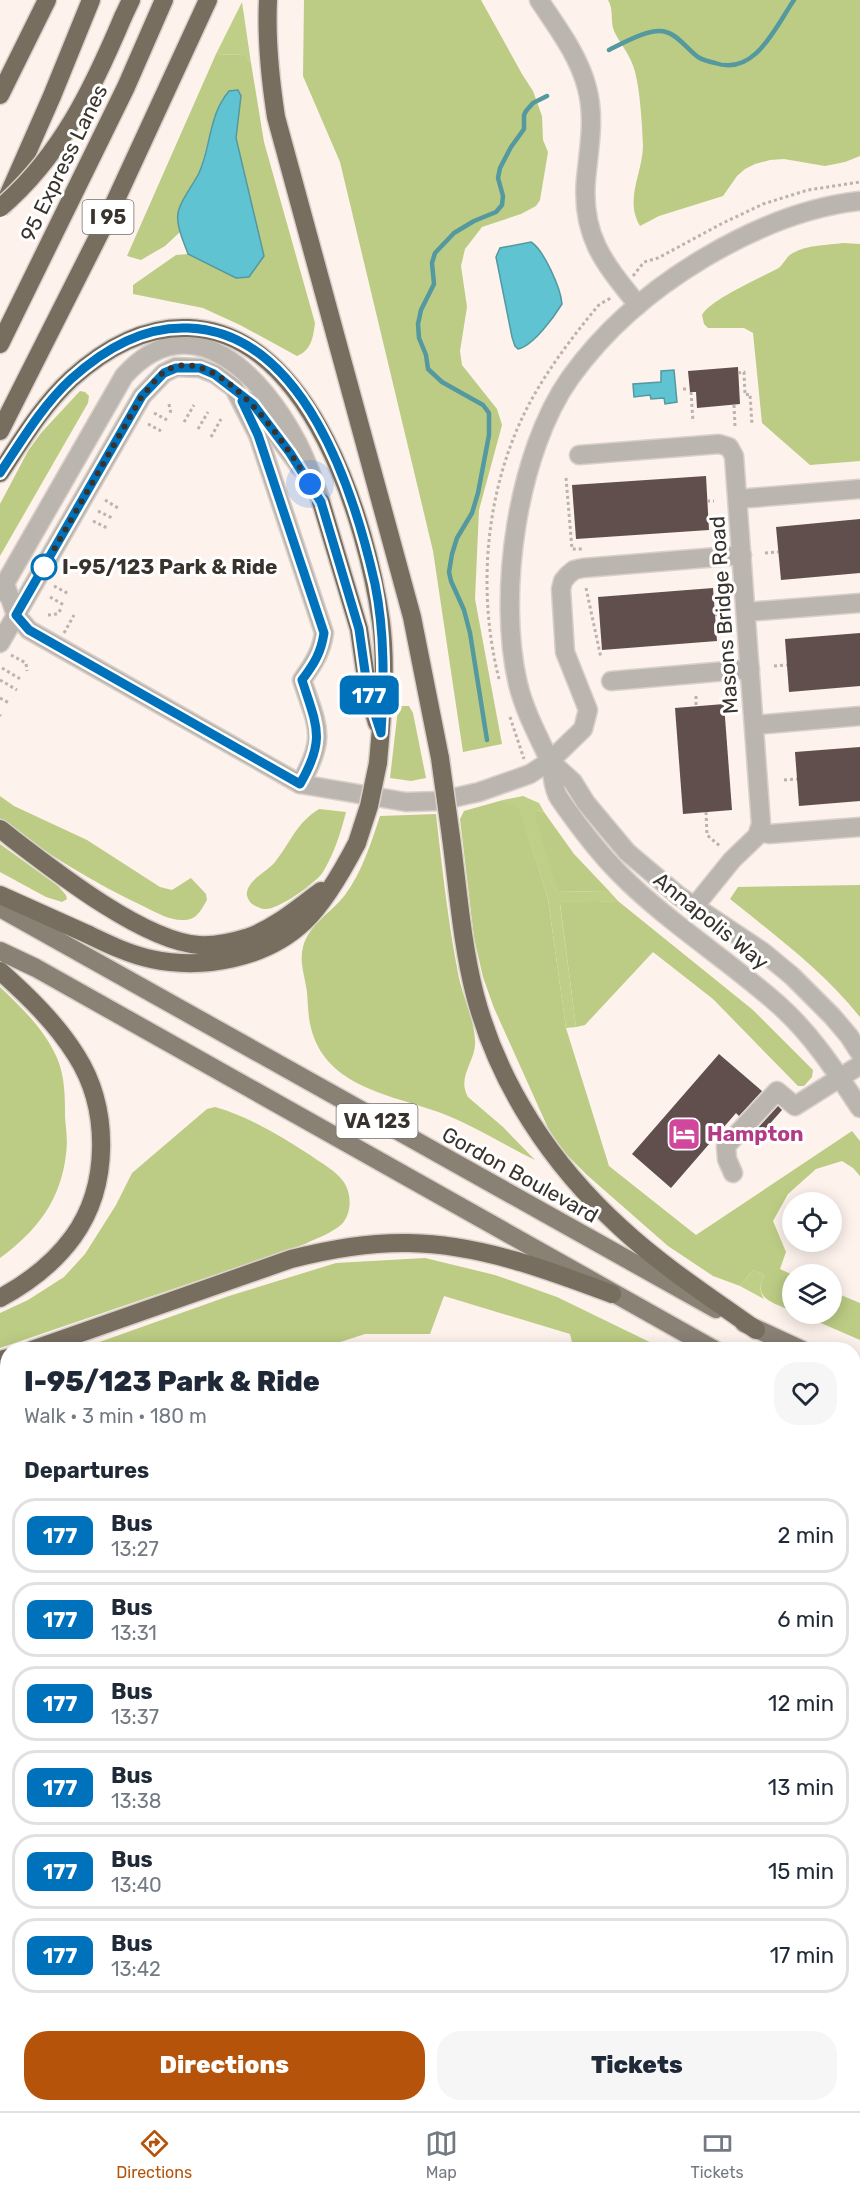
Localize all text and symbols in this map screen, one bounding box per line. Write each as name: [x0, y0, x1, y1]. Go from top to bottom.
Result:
street label: 95 Express Lanes: [15, 80, 112, 245]
road number: I 95: [82, 200, 134, 234]
your location: [295, 469, 325, 499]
street label: Masons Bridge Road: [704, 515, 743, 715]
marker: I-95/123 Park & Ride: [31, 554, 57, 580]
place label: I-95/123 Park & Ride: [62, 554, 278, 579]
line badge: 177: [334, 676, 404, 714]
text: 177: [352, 683, 386, 708]
street label: Annapolis Way: [649, 867, 774, 975]
road number: VA 123: [336, 1104, 418, 1138]
hotel icon: Hampton: [666, 1116, 702, 1152]
street label: Gordon Boulevard: [438, 1121, 603, 1228]
place label: Hampton: [707, 1121, 804, 1146]
map controls: [782, 1192, 842, 1324]
button: locate: [782, 1192, 842, 1252]
button: layers: [782, 1264, 842, 1324]
button: heart: [774, 1362, 837, 1425]
text: I-95/123 Park & Ride: [24, 1365, 320, 1398]
text: Walk · 3 min · 180 m: [24, 1404, 207, 1428]
text: Departures: [24, 1457, 149, 1484]
text: Bus: [111, 1510, 153, 1537]
text: 2 min: [777, 1522, 834, 1549]
text: 177: [43, 1523, 77, 1548]
text: 13:27: [111, 1537, 159, 1561]
text: Bus: [111, 1594, 153, 1621]
text: 6 min: [777, 1606, 834, 1633]
text: 177: [43, 1607, 77, 1632]
text: 13:31: [111, 1621, 157, 1645]
text: Bus: [111, 1678, 153, 1705]
text: 12 min: [768, 1690, 834, 1717]
text: 177: [43, 1691, 77, 1716]
text: 13:37: [111, 1705, 159, 1729]
text: Bus: [111, 1762, 153, 1789]
text: 13 min: [768, 1774, 834, 1801]
text: 177: [43, 1775, 77, 1800]
text: 13:38: [111, 1789, 161, 1813]
text: Bus: [111, 1846, 153, 1873]
text: 15 min: [768, 1858, 834, 1885]
text: 177: [43, 1859, 77, 1884]
text: 13:40: [111, 1873, 162, 1897]
text: Bus: [111, 1930, 153, 1957]
text: 17 min: [770, 1942, 834, 1969]
text: 177: [43, 1943, 77, 1968]
text: 13:42: [111, 1957, 161, 1981]
button: Directions: [24, 2031, 425, 2100]
button: Tickets: [437, 2031, 837, 2100]
tab: Directions: [116, 2127, 192, 2182]
tab: Map: [425, 2127, 458, 2182]
tab: Tickets: [691, 2127, 744, 2182]

